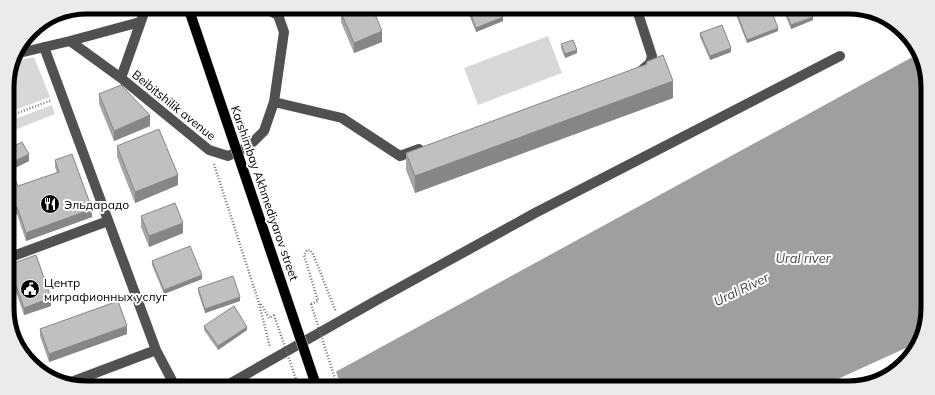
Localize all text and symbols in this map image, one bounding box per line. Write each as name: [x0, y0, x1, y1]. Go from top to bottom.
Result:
street label: Beibitshilik avenue: [129, 67, 219, 143]
street label: Karshimbay Akhmediyarov street: [228, 104, 302, 282]
restaurant icon: Эльдарадо: [39, 193, 61, 215]
place label: Эльдарадо: [64, 197, 129, 212]
water label: Ural river: [776, 250, 832, 266]
water label: Ural River: [711, 268, 772, 309]
place label: Центр миграфионных услуг: [44, 275, 168, 304]
public building icon: Центр миграфионных услуг: [19, 278, 41, 300]

